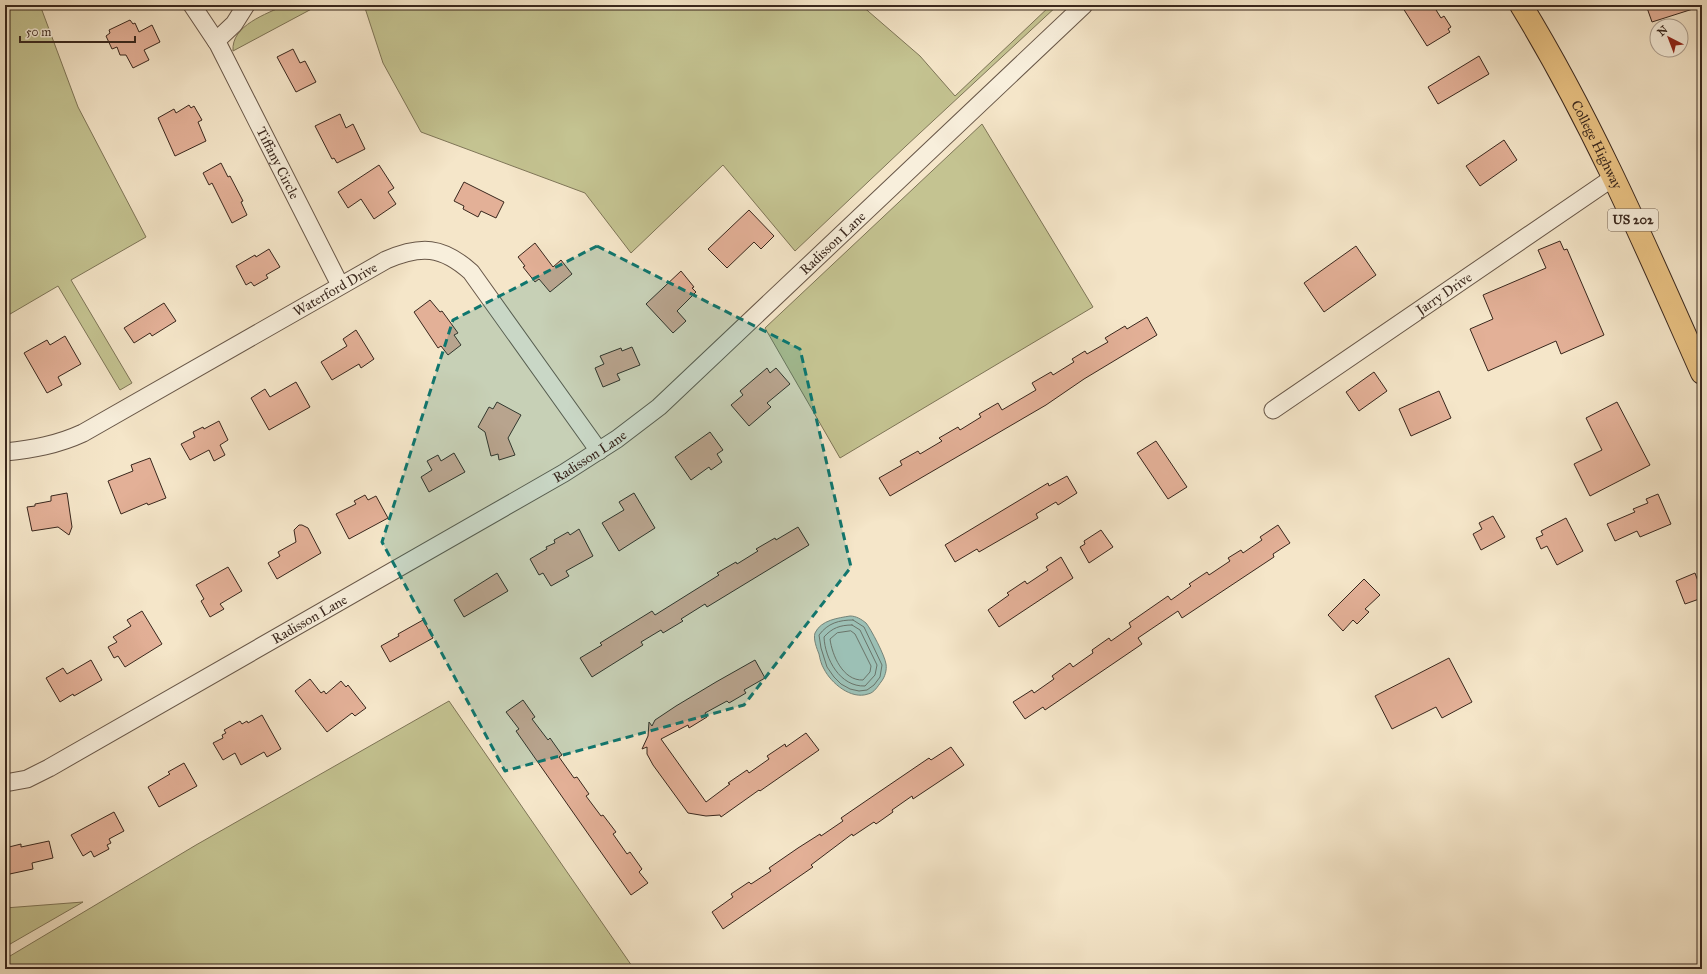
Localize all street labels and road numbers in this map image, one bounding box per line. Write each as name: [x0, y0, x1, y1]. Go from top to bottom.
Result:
street label: College Highway: [1568, 97, 1626, 192]
street label: Tiffany Circle: [253, 124, 304, 202]
street label: Radisson Lane: [796, 208, 869, 278]
road number: US 202: [1608, 209, 1658, 231]
street label: Waterford Drive: [290, 258, 380, 320]
street label: Jarry Drive: [1411, 268, 1475, 320]
street label: Radisson Lane: [550, 426, 630, 486]
street label: Radisson Lane: [269, 590, 350, 647]

